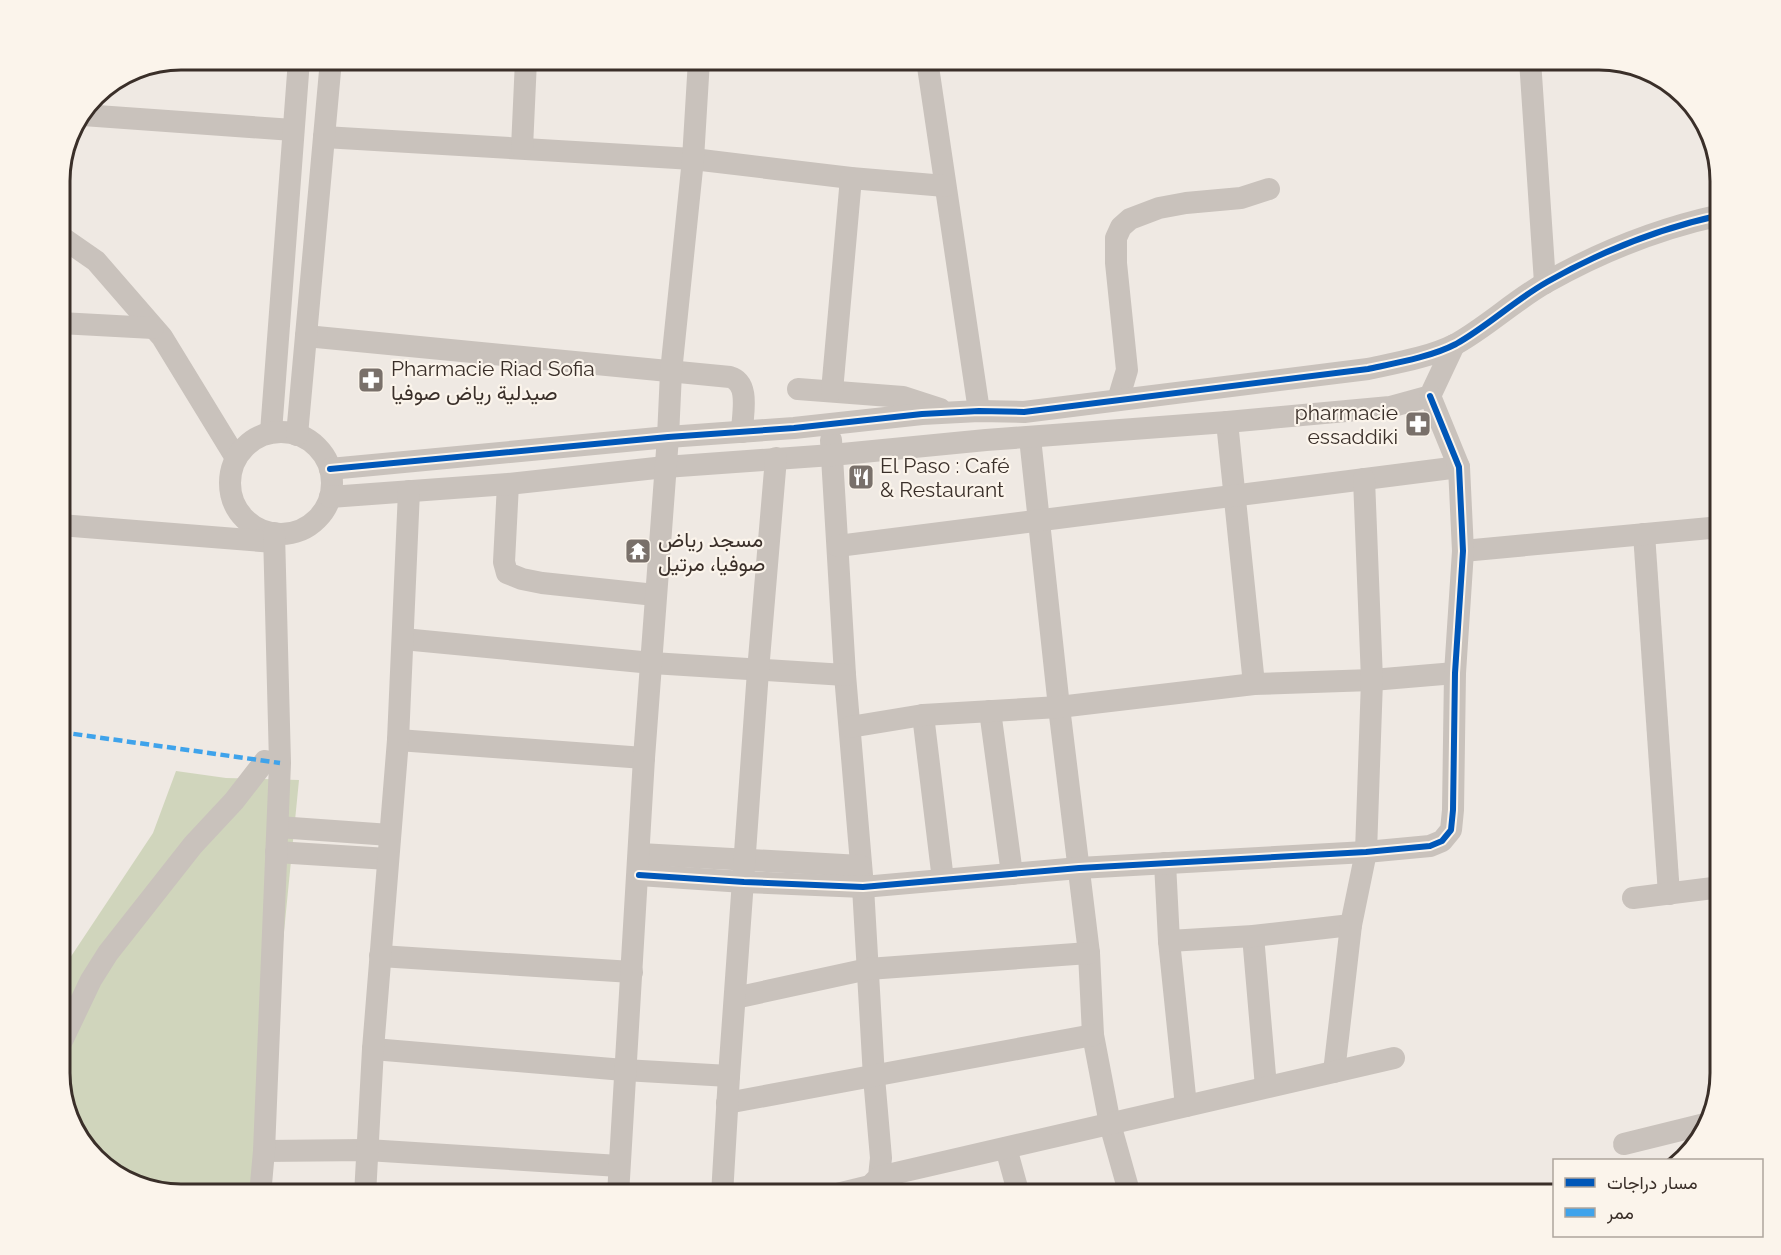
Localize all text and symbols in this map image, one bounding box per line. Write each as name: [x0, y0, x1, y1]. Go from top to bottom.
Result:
place label: Pharmacie Riad Sofia صيدلية رياض صوفيا: [391, 356, 595, 406]
pharmacy icon: Pharmacie Riad Sofia صيدلية رياض صوفيا: [356, 365, 386, 395]
place label: pharmacie essaddiki: [1295, 400, 1398, 449]
pharmacy icon: pharmacie essaddiki: [1403, 409, 1433, 439]
place label: El Paso : Café & Restaurant: [880, 453, 1010, 502]
restaurant icon: El Paso : Café & Restaurant: [846, 462, 876, 492]
place label: مسجد رياض صوفيا، مرتیل: [658, 527, 765, 577]
temple icon: مسجد رياض صوفيا، مرتیل: [623, 536, 653, 566]
legend: [1553, 1159, 1763, 1237]
text: مسار دراجات: [1607, 1172, 1698, 1194]
text: ممر: [1606, 1202, 1634, 1224]

